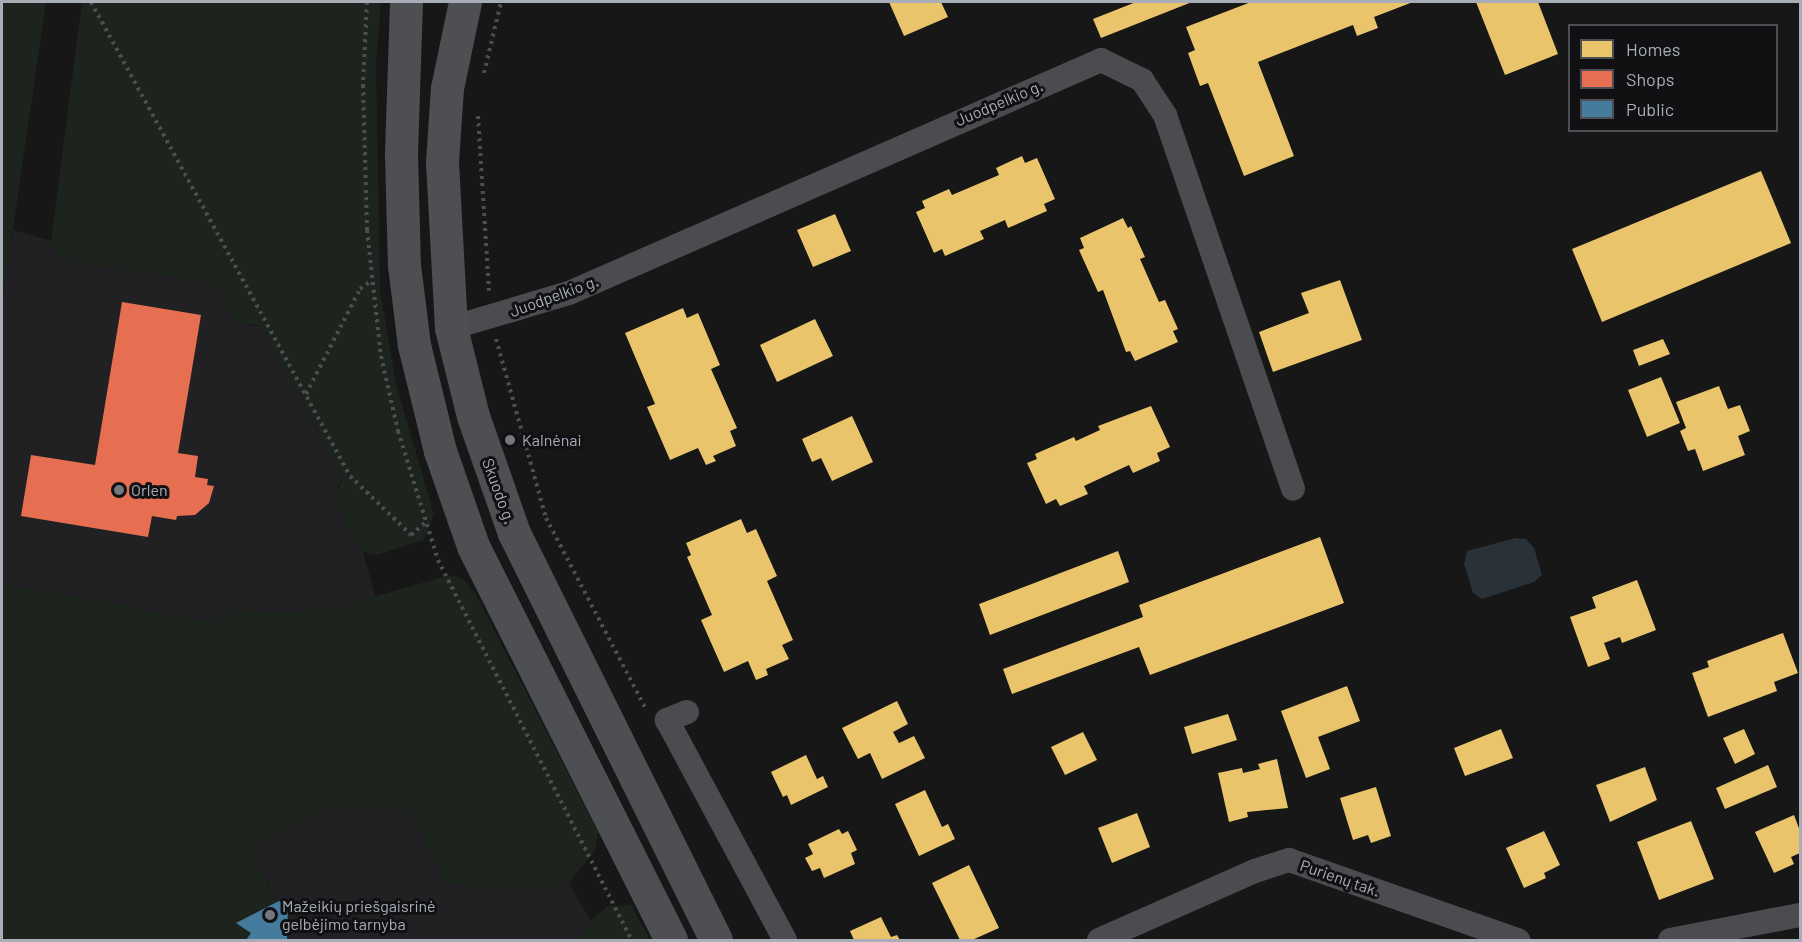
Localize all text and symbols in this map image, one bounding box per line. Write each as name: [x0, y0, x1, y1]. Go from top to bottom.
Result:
legend: [1568, 24, 1778, 132]
text: Homes: [1626, 38, 1680, 60]
text: Shops: [1626, 68, 1675, 90]
street label: Juodpelkio g.: [952, 76, 1046, 130]
text: Public: [1626, 98, 1674, 120]
street label: Juodpelkio g.: [507, 271, 601, 321]
place label: Kalnėnai: [522, 430, 582, 450]
marker: Kalnėnai: [503, 433, 517, 447]
street label: Skuodo g.: [478, 456, 520, 526]
place label: Orlen: [131, 480, 168, 500]
marker: Orlen: [112, 483, 126, 497]
street label: Purienų tak.: [1297, 855, 1383, 901]
place label: Mažeikių priešgaisrinė gelbėjimo tarnyba: [282, 896, 436, 934]
marker: Mažeikių priešgaisrinė gelbėjimo tarnyba: [263, 908, 277, 922]

